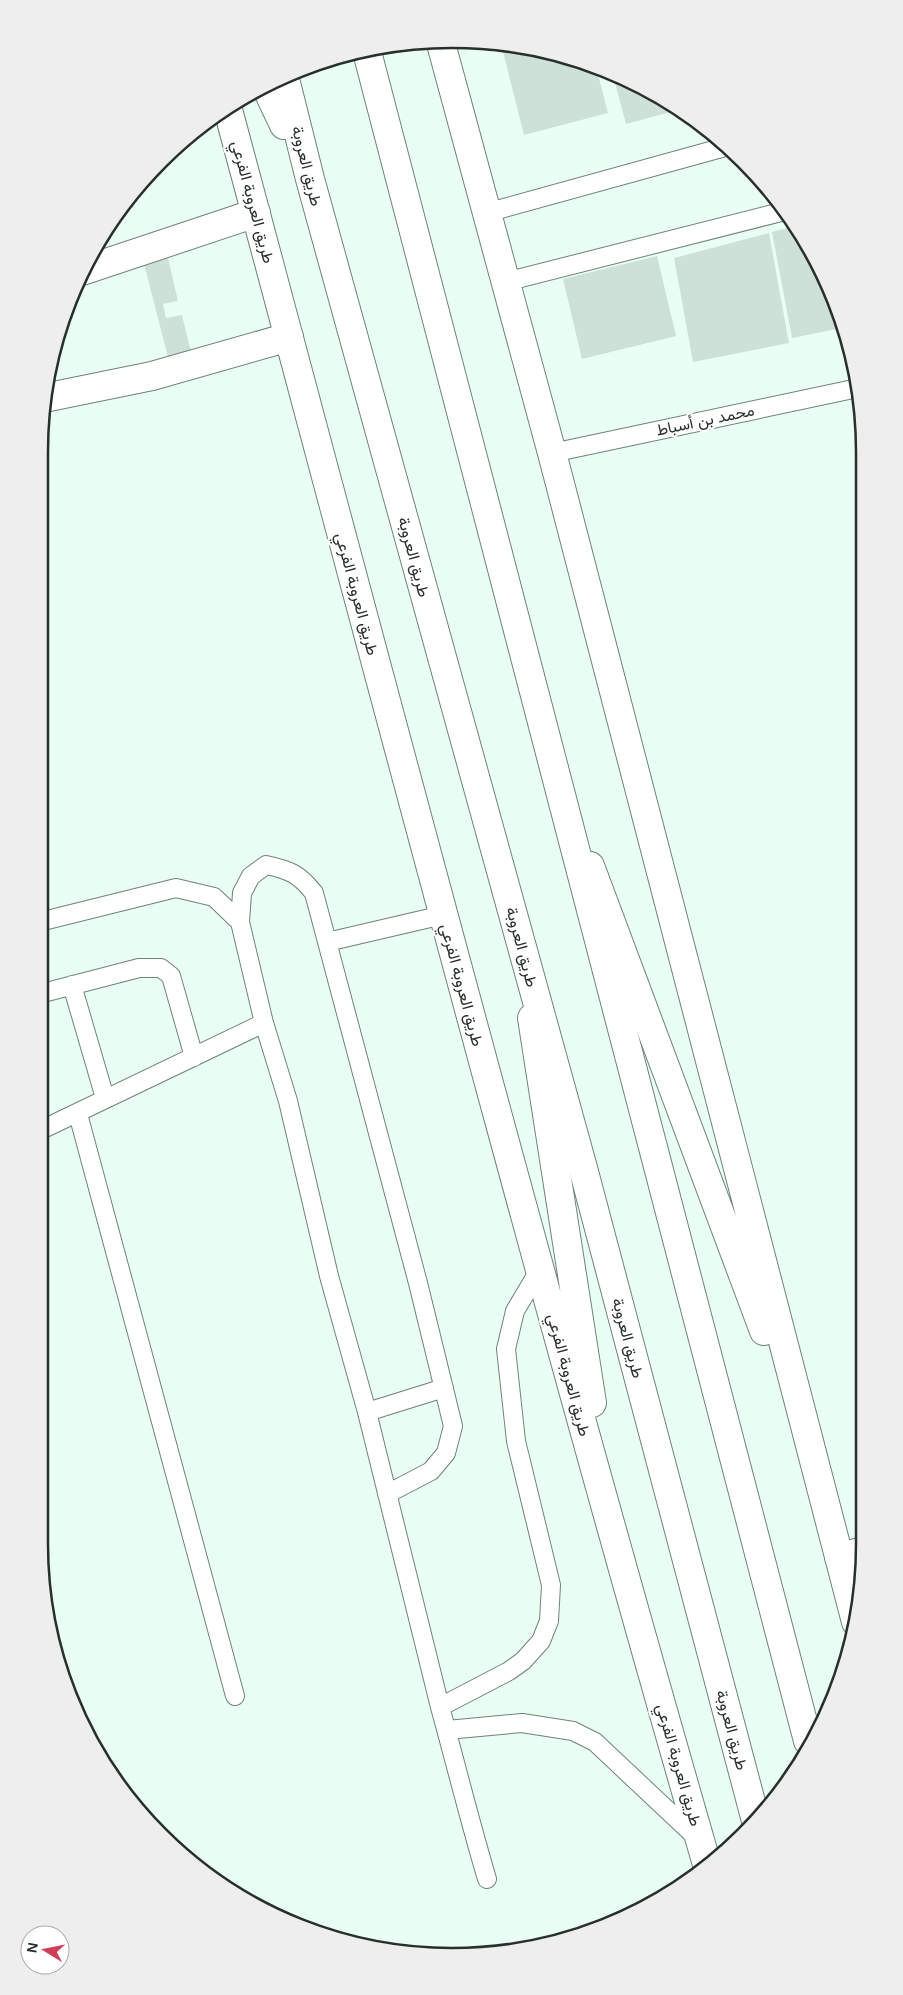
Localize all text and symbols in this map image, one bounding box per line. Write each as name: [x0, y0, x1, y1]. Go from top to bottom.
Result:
street label: طريق العروبة: [287, 124, 325, 208]
street label: طريق العروبة الفرعي: [224, 139, 278, 266]
street label: محمد بن أسباط: [654, 401, 756, 441]
street label: طريق العروبة: [393, 515, 433, 599]
street label: طريق العروبة الفرعي: [328, 531, 382, 658]
street label: طريق العروبة: [501, 905, 541, 989]
street label: طريق العروبة الفرعي: [433, 922, 487, 1049]
street label: طريق العروبة: [607, 1296, 647, 1380]
street label: طريق العروبة الفرعي: [540, 1312, 594, 1439]
street label: طريق العروبة: [711, 1688, 751, 1772]
street label: طريق العروبة الفرعي: [649, 1702, 705, 1829]
north arrow: [20, 1925, 70, 1975]
text: N: [23, 1941, 41, 1954]

